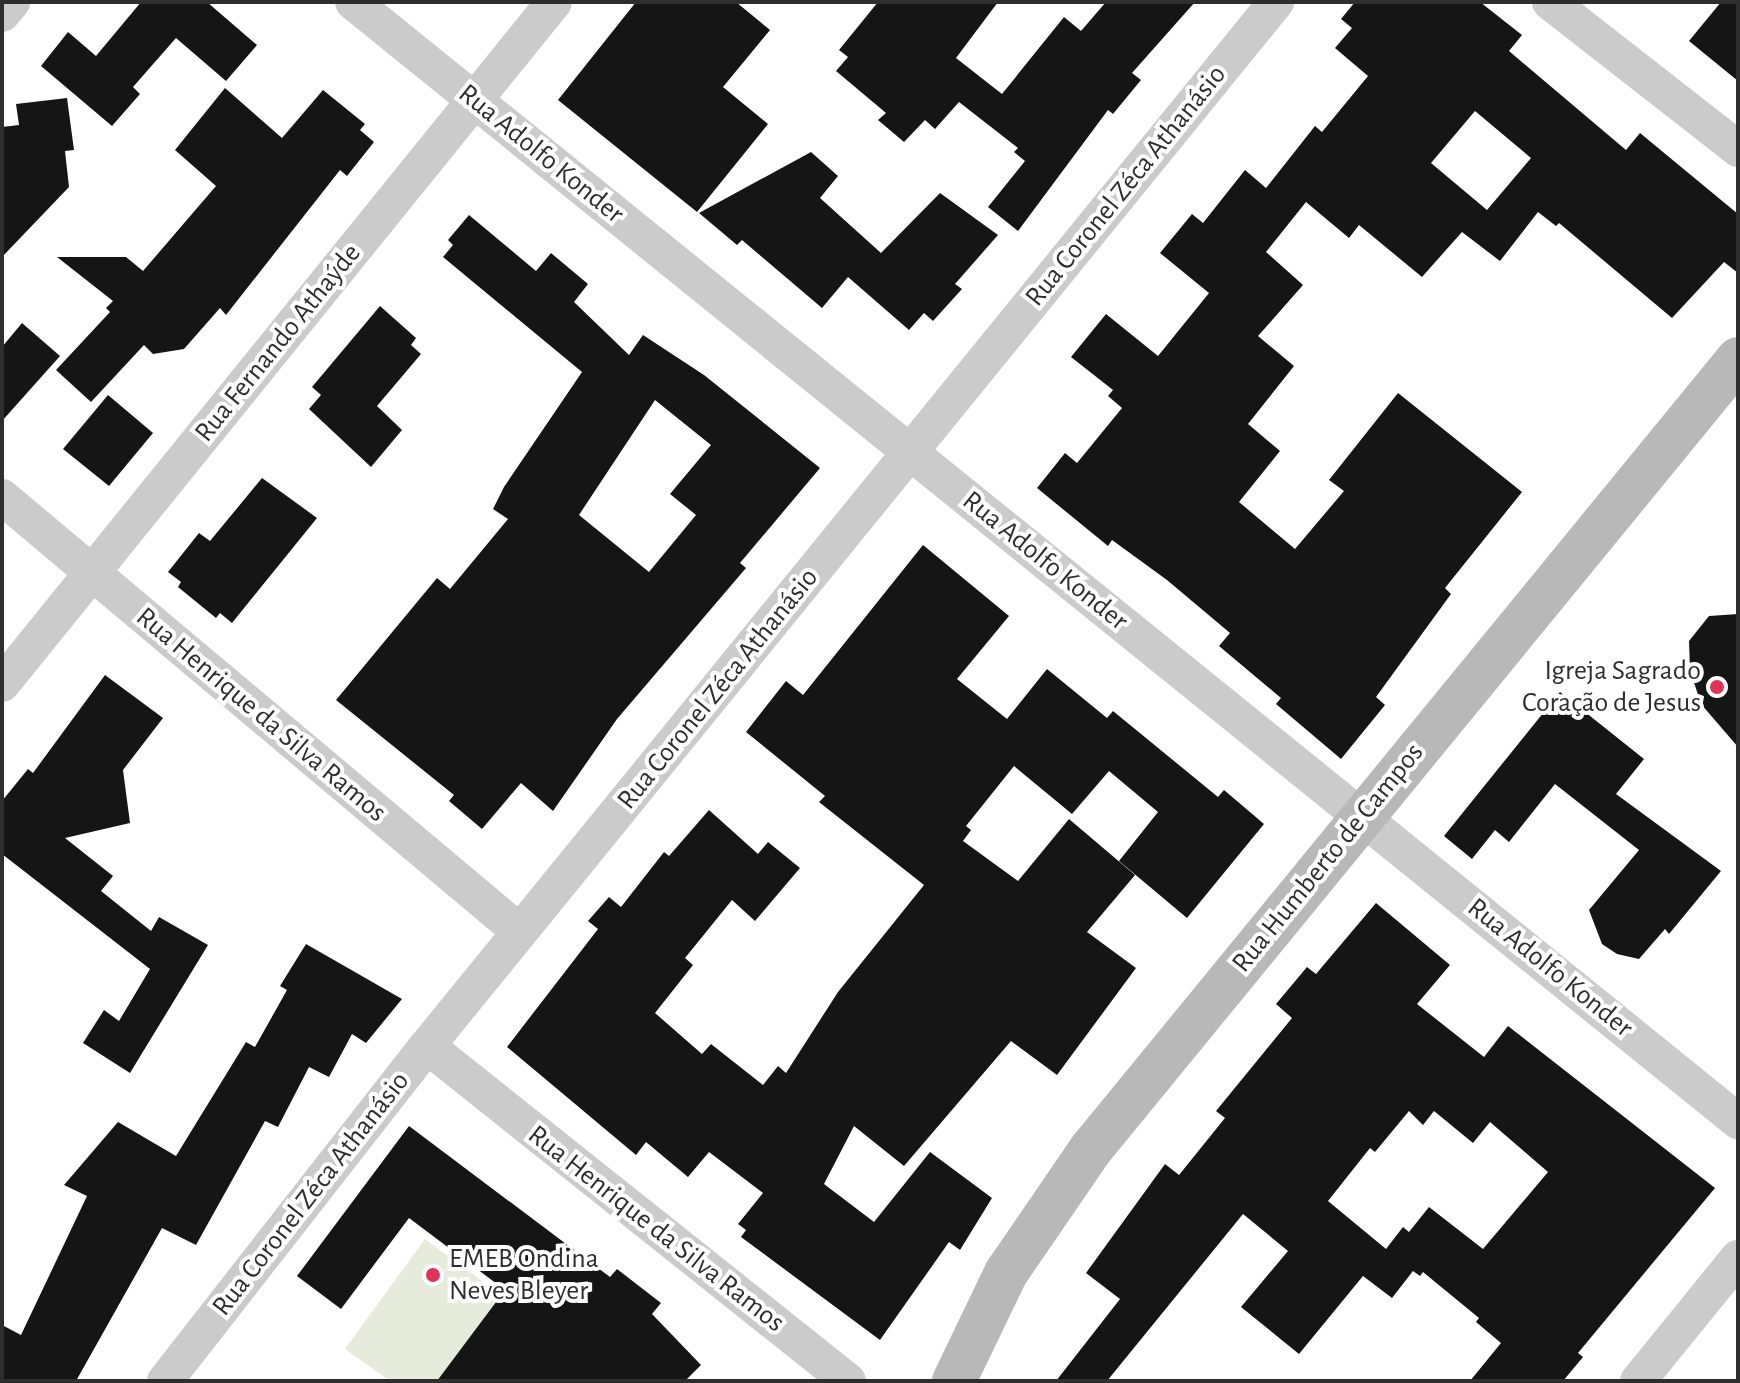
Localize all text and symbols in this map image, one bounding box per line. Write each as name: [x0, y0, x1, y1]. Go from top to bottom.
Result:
street label: Rua Coronel Zéca Athanásio: [1018, 59, 1234, 313]
street label: Rua Adolfo Konder: [452, 77, 630, 231]
street label: Rua Fernando Athaýde: [188, 237, 368, 449]
street label: Rua Adolfo Konder: [956, 484, 1134, 638]
street label: Rua Coronel Zéca Athanásio: [610, 562, 826, 816]
street label: Rua Henrique da Silva Ramos: [129, 600, 393, 830]
place label: Igreja Sagrado Coração de Jesus: [1522, 654, 1701, 720]
marker: Igreja Sagrado Coração de Jesus: [1708, 678, 1726, 696]
street label: Rua Humberto de Campos: [1225, 737, 1431, 979]
street label: Rua Adolfo Konder: [1461, 891, 1639, 1045]
street label: Rua Coronel Zéca Athanásio: [205, 1065, 417, 1323]
street label: Rua Henrique da Silva Ramos: [521, 1118, 791, 1340]
place label: EMEB Ondina Neves Bleyer: [449, 1242, 599, 1308]
marker: EMEB Ondina Neves Bleyer: [424, 1266, 442, 1284]

